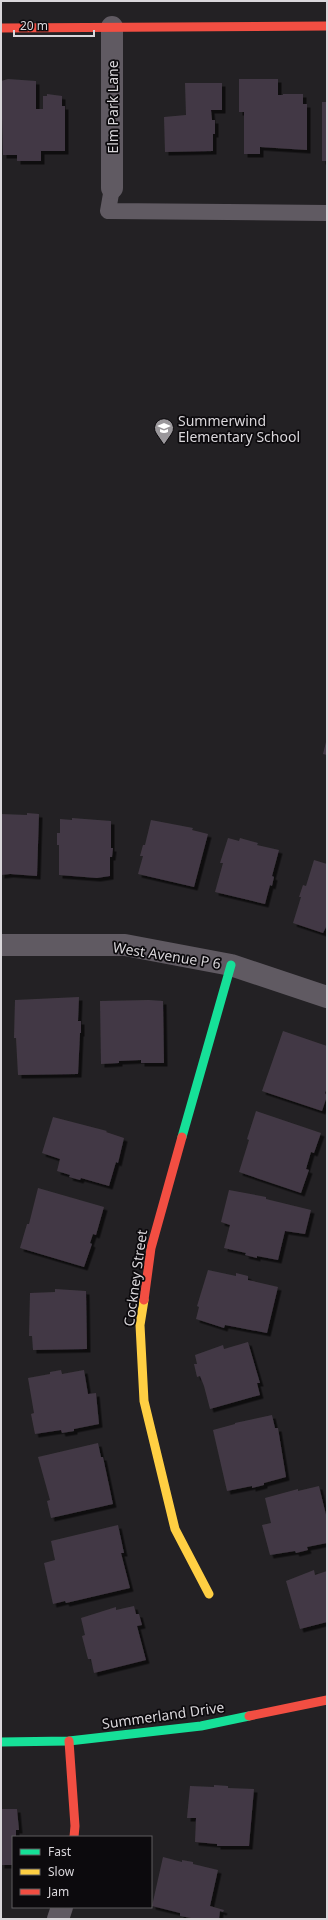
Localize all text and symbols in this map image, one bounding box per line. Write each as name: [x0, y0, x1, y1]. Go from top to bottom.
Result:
scale bar: [14, 12, 94, 38]
text: 20 m: [20, 17, 48, 34]
street label: Elm Park Lane: [103, 60, 122, 154]
place label: Summerwind Elementary School: [178, 411, 300, 446]
school or university icon: Summerwind Elementary School: [153, 417, 175, 445]
street label: West Avenue P 6: [112, 937, 222, 973]
street label: Cockney Street: [119, 1228, 151, 1328]
street label: Summerland Drive: [101, 1697, 225, 1733]
legend: [12, 1836, 152, 1908]
text: Fast: [48, 1843, 72, 1860]
text: Slow: [48, 1863, 75, 1880]
text: Jam: [47, 1883, 69, 1900]

